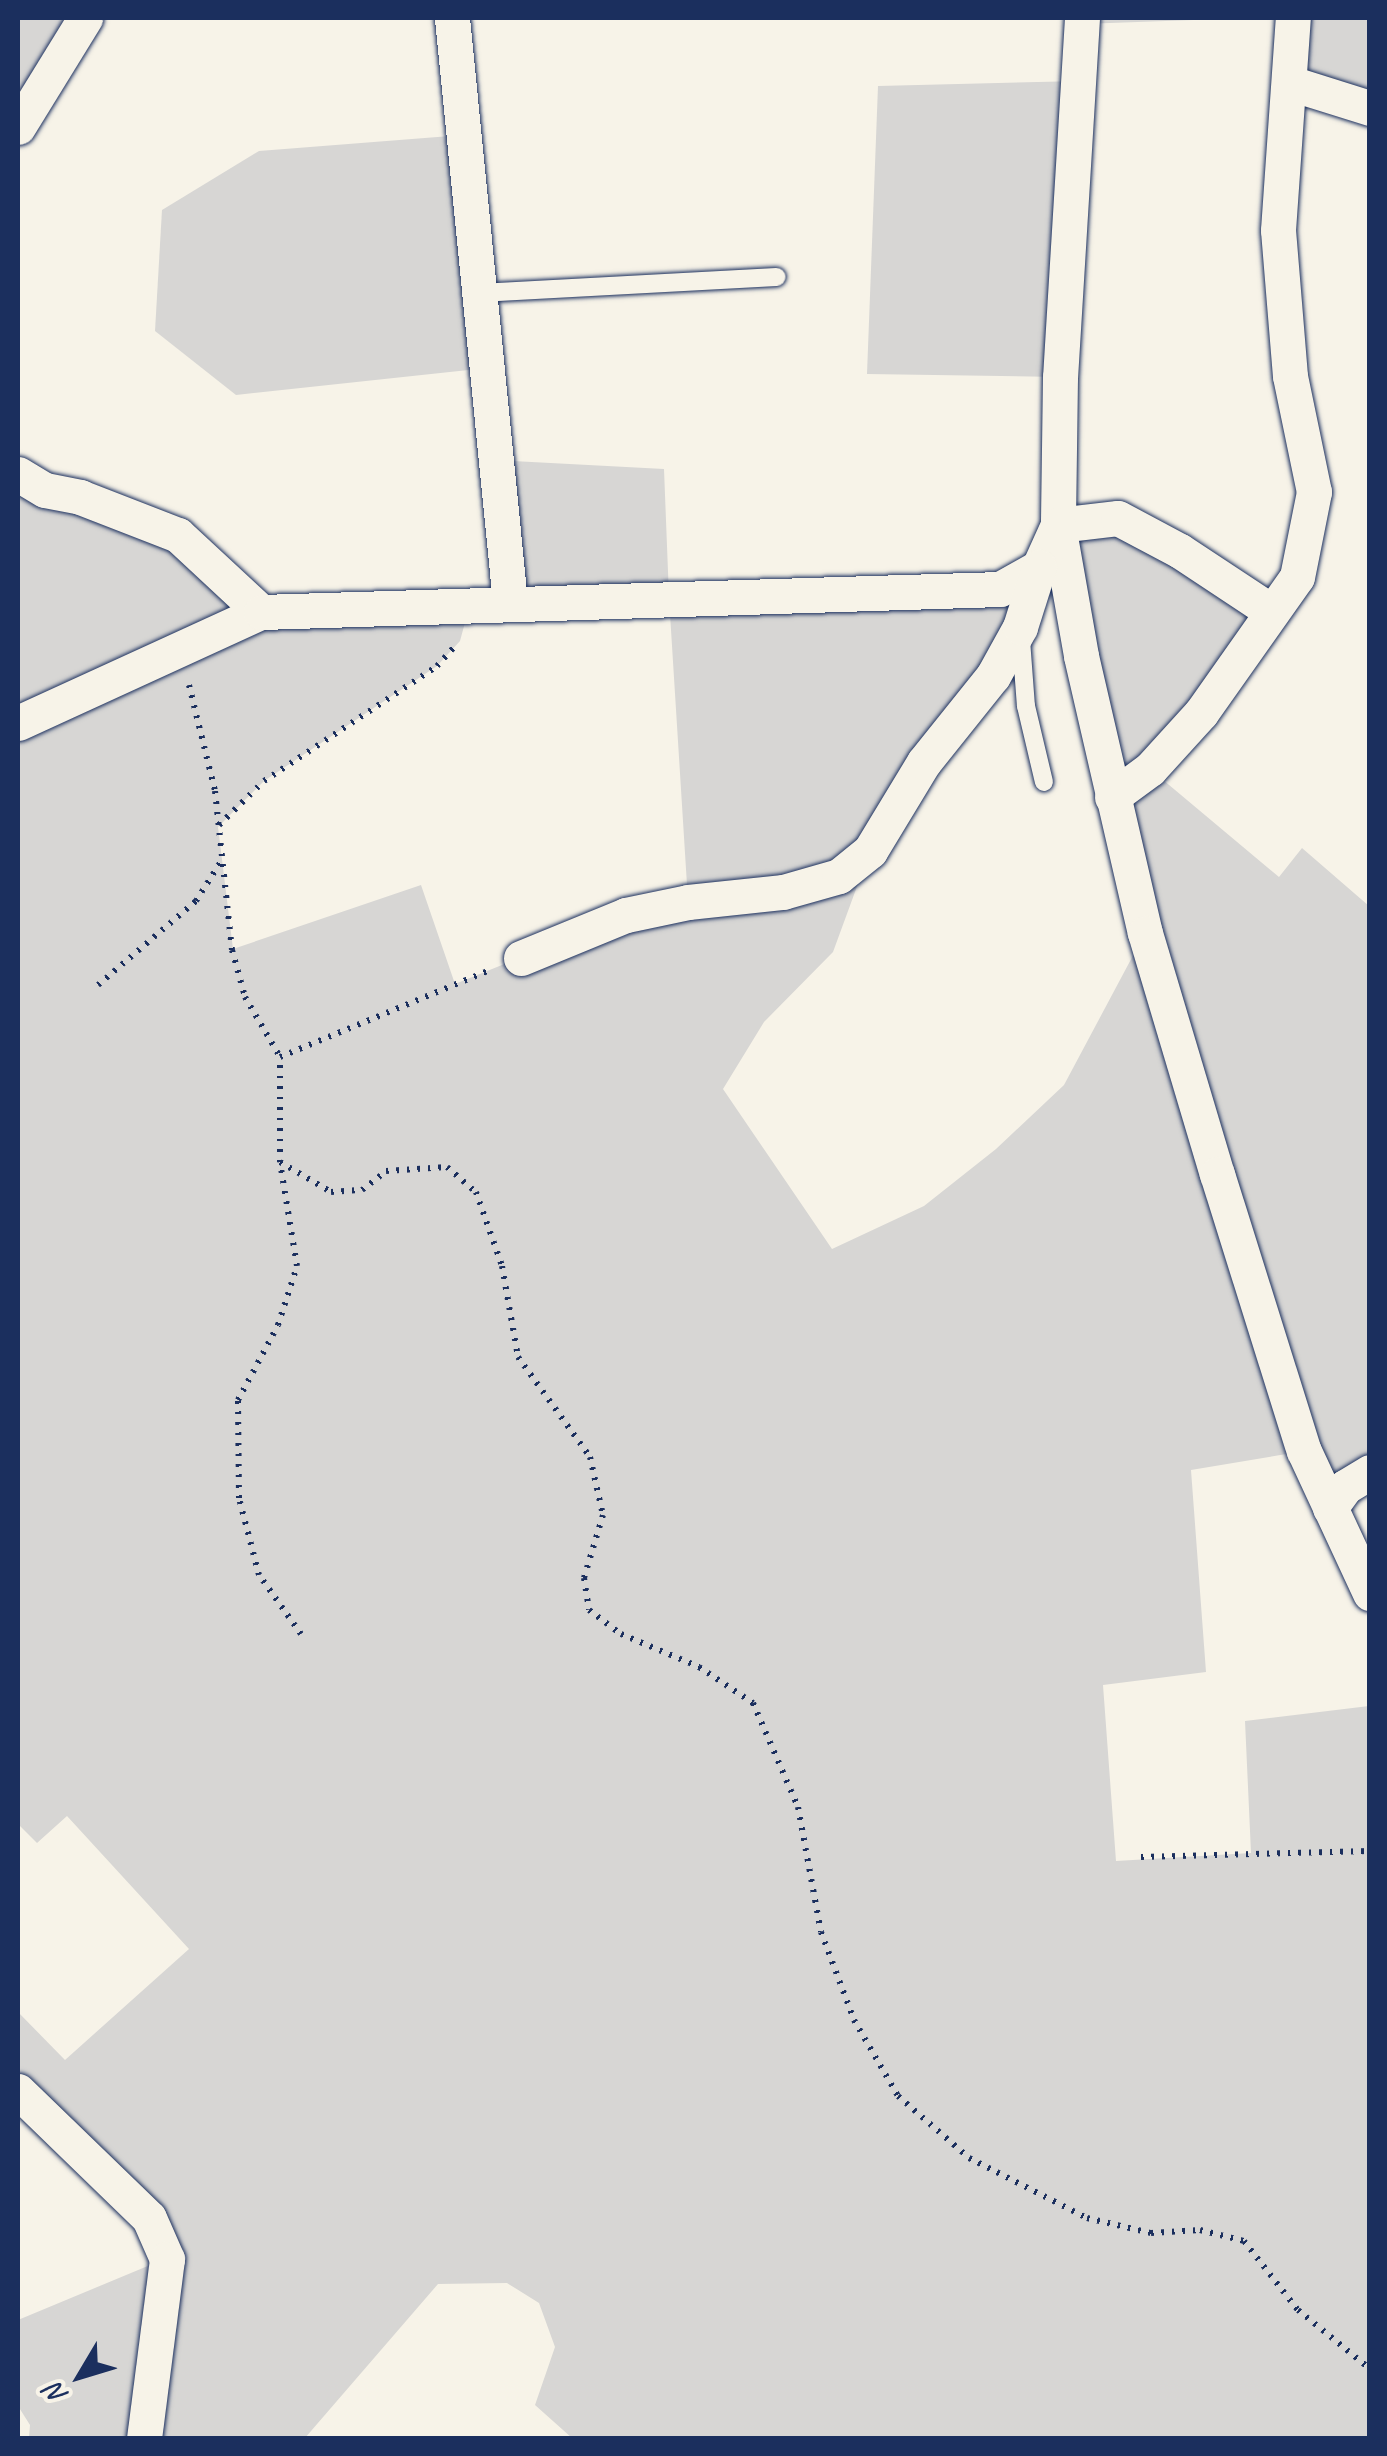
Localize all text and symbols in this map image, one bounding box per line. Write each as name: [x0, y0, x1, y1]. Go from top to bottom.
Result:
north arrow: [30, 2326, 130, 2426]
text: N: [37, 2377, 75, 2412]

